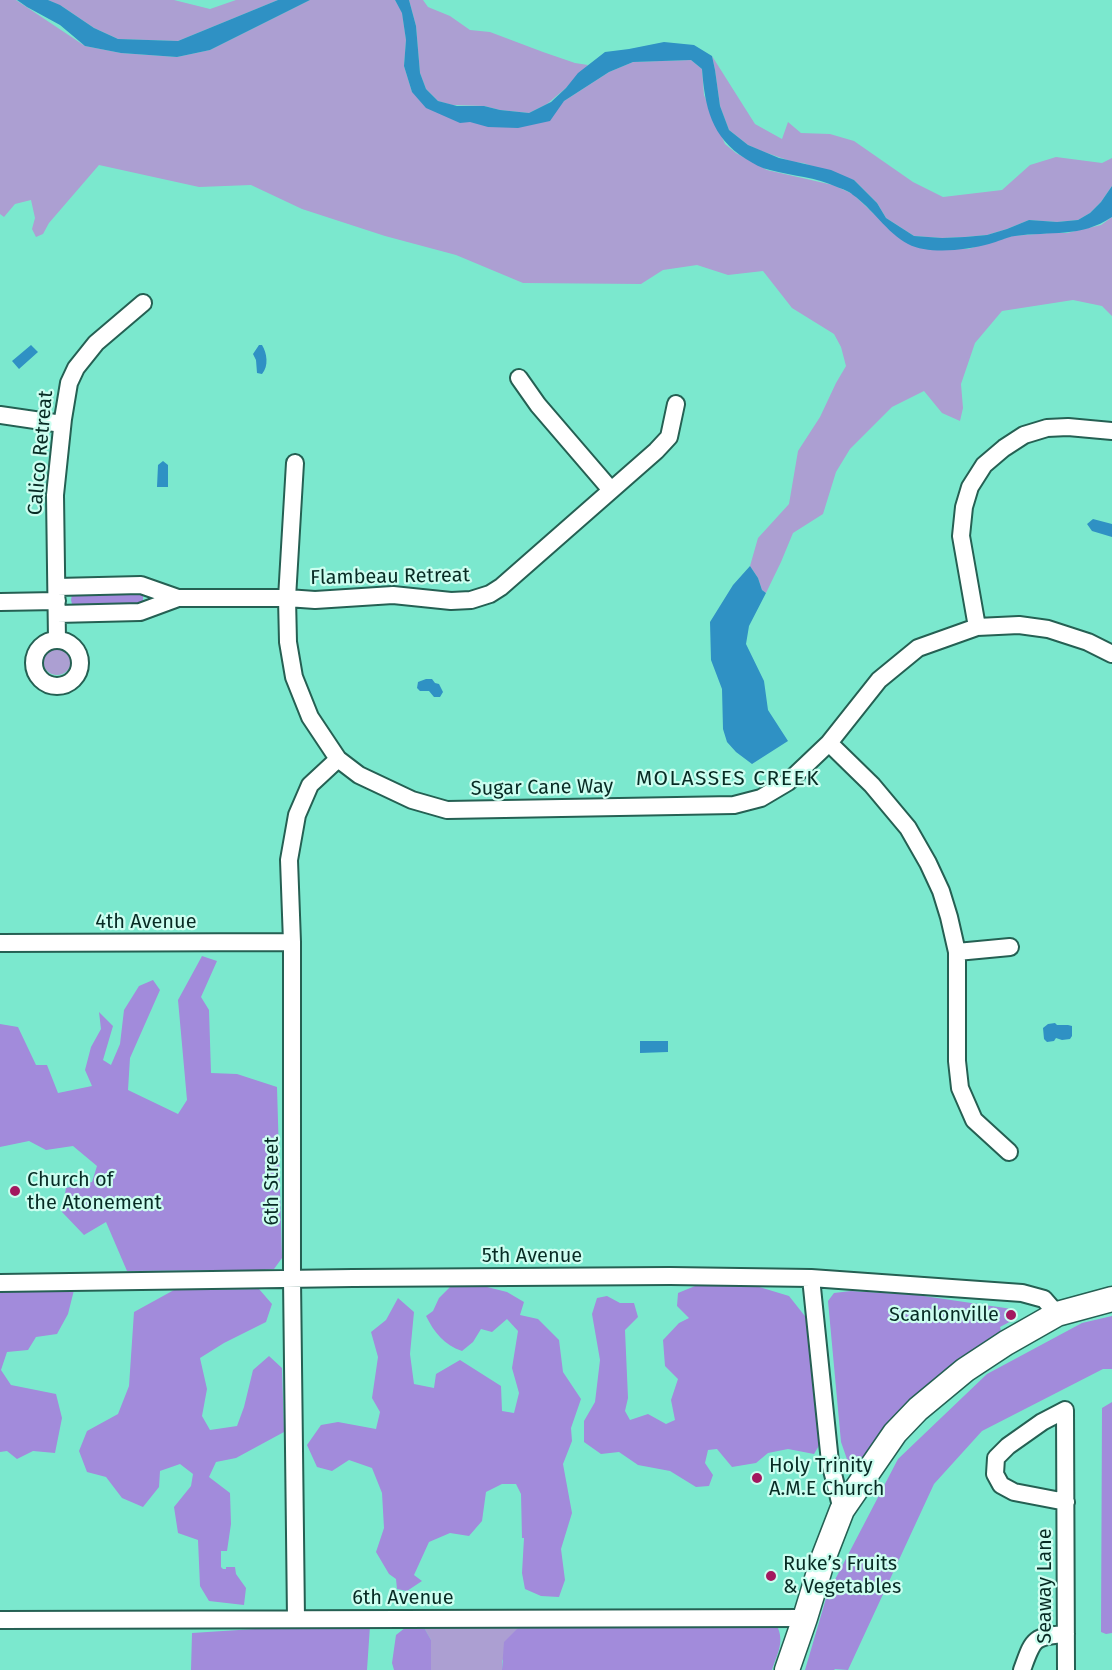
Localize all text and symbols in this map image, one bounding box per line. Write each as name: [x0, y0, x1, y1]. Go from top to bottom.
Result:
street label: Calico Retreat: [24, 390, 58, 516]
street label: Flambeau Retreat: [310, 564, 470, 590]
district label: MOLASSES CREEK: [636, 766, 820, 792]
street label: Sugar Cane Way: [471, 775, 613, 801]
street label: 4th Avenue: [95, 910, 197, 934]
street label: 6th Street: [260, 1136, 284, 1226]
place label: Church of the Atonement: [27, 1168, 162, 1215]
marker: Church of the Atonement: [8, 1184, 22, 1198]
street label: 5th Avenue: [482, 1244, 582, 1268]
place label: Scanlonville: [889, 1303, 999, 1327]
marker: Scanlonville: [1004, 1308, 1018, 1322]
place label: Holy Trinity A.M.E Church: [769, 1454, 884, 1501]
marker: Holy Trinity A.M.E Church: [750, 1471, 764, 1485]
street label: Seaway Lane: [1033, 1528, 1057, 1644]
place label: Ruke’s Fruits & Vegetables: [783, 1552, 901, 1599]
marker: Ruke’s Fruits & Vegetables: [764, 1569, 778, 1583]
street label: 6th Avenue: [352, 1586, 454, 1610]

